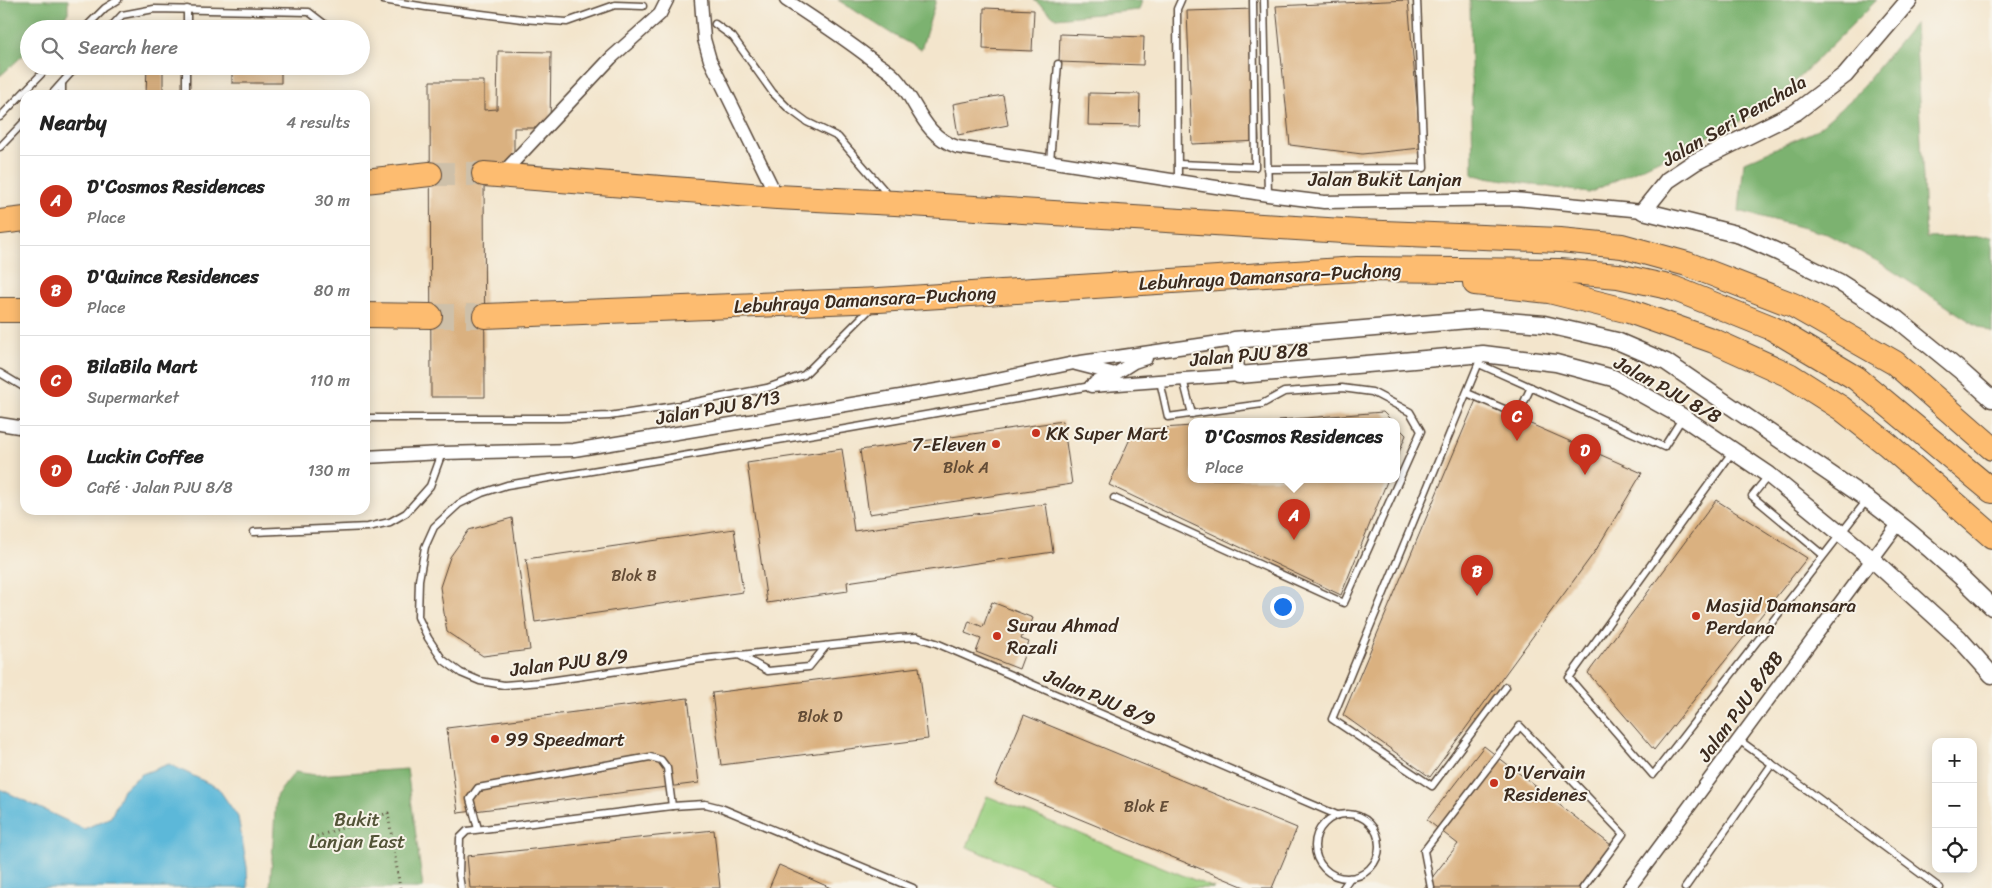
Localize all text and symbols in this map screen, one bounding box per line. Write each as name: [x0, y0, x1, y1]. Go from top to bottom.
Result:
search box: [20, 20, 370, 75]
text: Search here: [78, 31, 178, 64]
icon: search: [38, 34, 66, 62]
street label: Jalan Seri Penchala: [1655, 65, 1813, 176]
text: Nearby: [40, 104, 106, 142]
text: 4 results: [286, 108, 350, 137]
street label: Jalan Bukit Lanjan: [1307, 163, 1462, 196]
text: D'Cosmos Residences: [87, 170, 265, 203]
text: A: [51, 186, 61, 215]
text: 30 m: [315, 186, 350, 215]
text: Place: [87, 203, 126, 232]
street label: Lebuhraya Damansara–Puchong: [1138, 253, 1402, 300]
text: D'Quince Residences: [87, 260, 259, 293]
text: B: [51, 276, 61, 305]
text: 80 m: [314, 276, 350, 305]
street label: Lebuhraya Damansara–Puchong: [733, 276, 997, 323]
text: Place: [87, 293, 126, 322]
street label: Jalan PJU 8/8: [1188, 333, 1310, 376]
street label: Jalan PJU 8/8: [1607, 346, 1728, 433]
text: BilaBila Mart: [87, 350, 198, 383]
text: C: [51, 366, 61, 395]
text: 110 m: [310, 366, 350, 395]
street label: Jalan PJU 8/13: [652, 380, 783, 435]
text: Supermarket: [87, 383, 179, 412]
pin: C: [1501, 400, 1533, 441]
place label: KK Super Mart: [1046, 417, 1168, 450]
popup: [1188, 418, 1400, 483]
text: D'Cosmos Residences: [1205, 420, 1383, 453]
marker: KK Super Mart: [1030, 427, 1042, 439]
place label: 7-Eleven: [912, 428, 986, 461]
pin: D: [1569, 434, 1601, 475]
marker: 7-Eleven: [990, 438, 1002, 450]
text: Luckin Coffee: [87, 440, 204, 473]
house number: Blok A: [943, 453, 989, 482]
text: Place: [1205, 453, 1244, 482]
text: D: [51, 456, 61, 485]
text: 130 m: [308, 456, 350, 485]
text: Café · Jalan PJU 8/8: [87, 473, 233, 502]
pin: A: [1278, 499, 1310, 540]
pin: B: [1461, 555, 1493, 596]
house number: Blok B: [611, 561, 657, 590]
place label: Masjid Damansara Perdana: [1706, 589, 1857, 644]
your location: [1270, 594, 1296, 620]
place label: Surau Ahmad Razali: [1007, 609, 1120, 664]
marker: Masjid Damansara Perdana: [1690, 610, 1702, 622]
marker: Surau Ahmad Razali: [991, 630, 1003, 642]
street label: Jalan PJU 8/9: [507, 639, 630, 686]
street label: Jalan PJU 8/8B: [1688, 644, 1792, 770]
street label: Jalan PJU 8/9: [1038, 659, 1161, 736]
house number: Blok D: [797, 702, 843, 731]
place label: 99 Speedmart: [505, 723, 625, 756]
marker: 99 Speedmart: [489, 733, 501, 745]
map controls: [1932, 738, 1977, 873]
button: +: [1932, 738, 1977, 783]
place label: D'Vervain Residenes: [1504, 756, 1588, 811]
marker: D'Vervain Residenes: [1488, 777, 1500, 789]
button: −: [1932, 783, 1977, 828]
house number: Blok E: [1124, 792, 1169, 821]
park label: Bukit Lanjan East: [309, 803, 405, 858]
button: locate: [1932, 828, 1977, 873]

